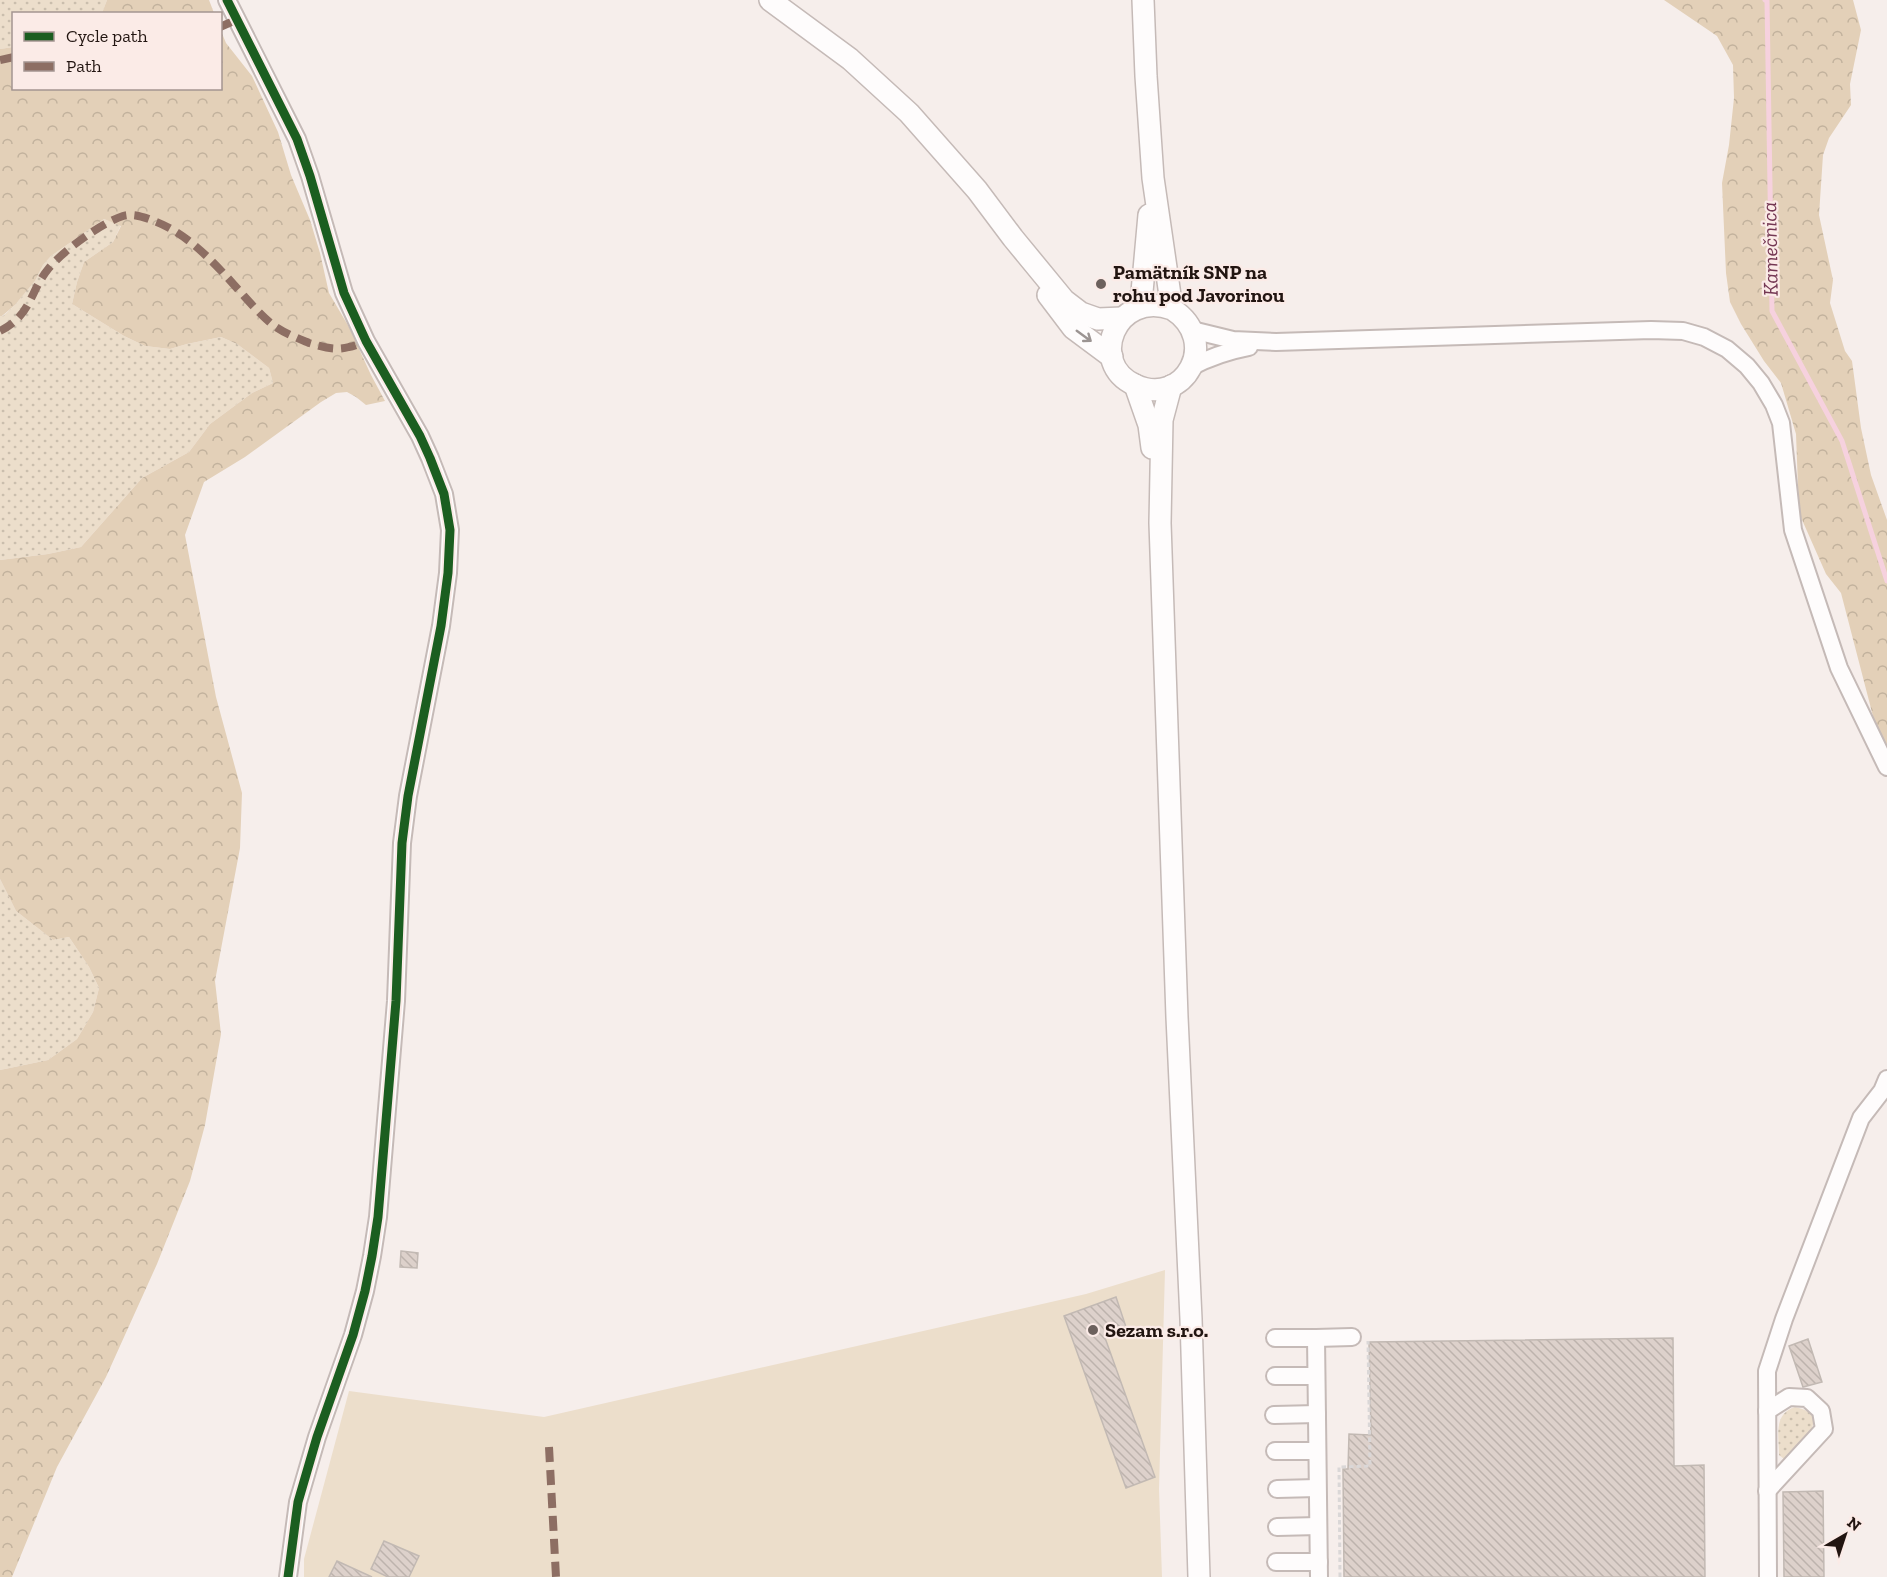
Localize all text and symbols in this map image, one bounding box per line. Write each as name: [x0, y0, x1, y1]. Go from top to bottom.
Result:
legend: [12, 12, 222, 90]
text: Cycle path: [66, 25, 148, 47]
text: Path: [66, 55, 102, 77]
water label: Kamečnica: [1756, 202, 1783, 296]
place label: Pamätník SNP na rohu pod Javorinou: [1113, 260, 1285, 307]
marker: Pamätník SNP na rohu pod Javorinou: [1094, 277, 1108, 291]
one-way arrow: [1075, 330, 1091, 342]
place label: Sezam s.r.o.: [1105, 1318, 1208, 1342]
marker: Sezam s.r.o.: [1086, 1323, 1100, 1337]
north arrow: [1815, 1505, 1875, 1565]
text: N: [1843, 1513, 1865, 1535]

